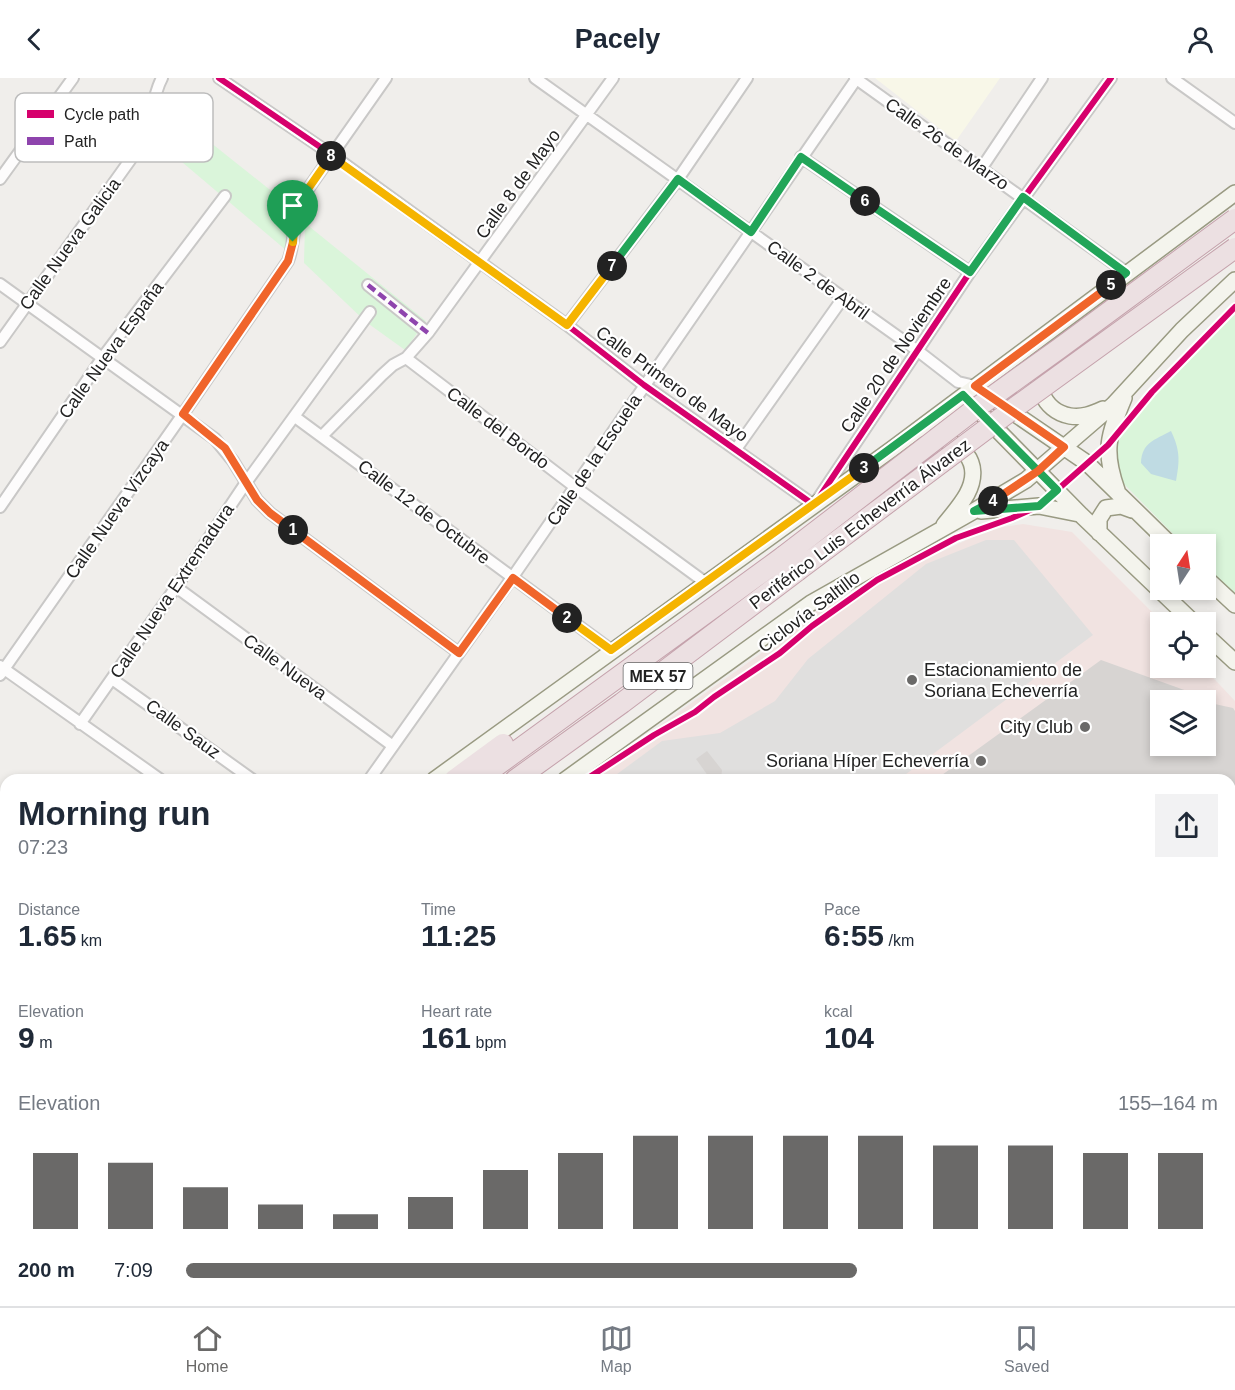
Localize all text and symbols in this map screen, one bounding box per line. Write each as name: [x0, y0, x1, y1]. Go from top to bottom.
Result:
icon: back: [18, 23, 51, 56]
icon: person: [1184, 23, 1217, 56]
text: Pacely: [575, 24, 660, 54]
legend: [15, 93, 213, 162]
street label: Calle 26 de Marzo: [881, 94, 1013, 194]
text: Cycle path: [64, 106, 140, 123]
street label: Calle 8 de Mayo: [472, 126, 564, 242]
text: Path: [64, 133, 97, 150]
pin: 8: [316, 141, 346, 171]
text: 8: [327, 147, 335, 164]
street label: Calle Nueva Galicia: [15, 173, 125, 314]
pin: [267, 180, 318, 242]
pin: 6: [850, 186, 880, 216]
icon: arrive: [276, 189, 309, 222]
text: 6: [861, 192, 869, 209]
street label: Calle 2 de Abril: [763, 236, 873, 324]
pin: 7: [597, 251, 627, 281]
text: 7: [608, 257, 616, 274]
pin: 5: [1096, 270, 1126, 300]
street label: Calle 20 de Noviembre: [837, 274, 955, 436]
text: 5: [1107, 276, 1115, 293]
street label: Calle Nueva España: [55, 277, 168, 422]
street label: Calle Primero de Mayo: [592, 322, 752, 446]
street label: Calle del Bordo: [443, 383, 553, 473]
street label: Calle de la Escuela: [543, 390, 646, 529]
street label: Periférico Luis Echeverría Álvarez: [746, 434, 974, 614]
street label: Calle Nueva Vizcaya: [61, 435, 173, 583]
pin: 3: [849, 453, 879, 483]
street label: Calle 12 de Octubre: [354, 456, 494, 568]
text: 3: [860, 459, 868, 476]
pin: 4: [978, 486, 1008, 516]
text: 4: [989, 492, 997, 509]
street label: Calle Nueva Extremadura: [106, 499, 238, 682]
pin: 1: [278, 515, 308, 545]
text: 1: [289, 521, 297, 538]
north arrow: [1150, 534, 1216, 600]
map controls: [1150, 534, 1216, 756]
street label: Ciclovía Saltillo: [754, 567, 864, 657]
pin: 2: [552, 603, 582, 633]
text: 2: [563, 609, 571, 626]
button: locate: [1150, 612, 1216, 678]
street label: Calle Nueva: [239, 630, 331, 704]
place label: Estacionamiento de Soriana Echeverría: [924, 660, 1082, 701]
road number: MEX 57: [624, 663, 692, 689]
marker: Estacionamiento de Soriana Echeverría: [905, 673, 919, 687]
button: layers: [1150, 690, 1216, 756]
street label: Calle Sauz: [142, 695, 224, 763]
place label: City Club: [1000, 717, 1073, 737]
marker: City Club: [1078, 720, 1092, 734]
place label: Soriana Híper Echeverría: [766, 751, 970, 771]
marker: Soriana Híper Echeverría: [974, 754, 988, 768]
button: share: [1155, 794, 1218, 857]
text: Morning run: [18, 795, 210, 832]
text: 07:23: [18, 836, 68, 858]
text: Distance: [18, 901, 80, 918]
text: Time: [421, 901, 456, 918]
text: Pace: [824, 901, 860, 918]
text: 1.65: [18, 919, 76, 952]
text: 11:25: [421, 919, 496, 952]
text: 6:55: [824, 919, 884, 952]
text: km: [76, 932, 102, 949]
text: /km: [884, 932, 914, 949]
text: Elevation: [18, 1003, 84, 1020]
text: Heart rate: [421, 1003, 492, 1020]
text: kcal: [824, 1003, 852, 1020]
text: 9: [18, 1021, 35, 1054]
text: 161: [421, 1021, 471, 1054]
text: 104: [824, 1021, 874, 1054]
text: m: [35, 1034, 52, 1051]
text: bpm: [471, 1034, 507, 1051]
text: Elevation: [18, 1092, 100, 1114]
text: 155–164 m: [1118, 1092, 1218, 1114]
text: 200 m: [18, 1259, 75, 1281]
text: 7:09: [114, 1259, 153, 1281]
tab: Home: [186, 1322, 228, 1376]
tab: Map: [600, 1322, 633, 1376]
tab: Saved: [1004, 1322, 1049, 1376]

